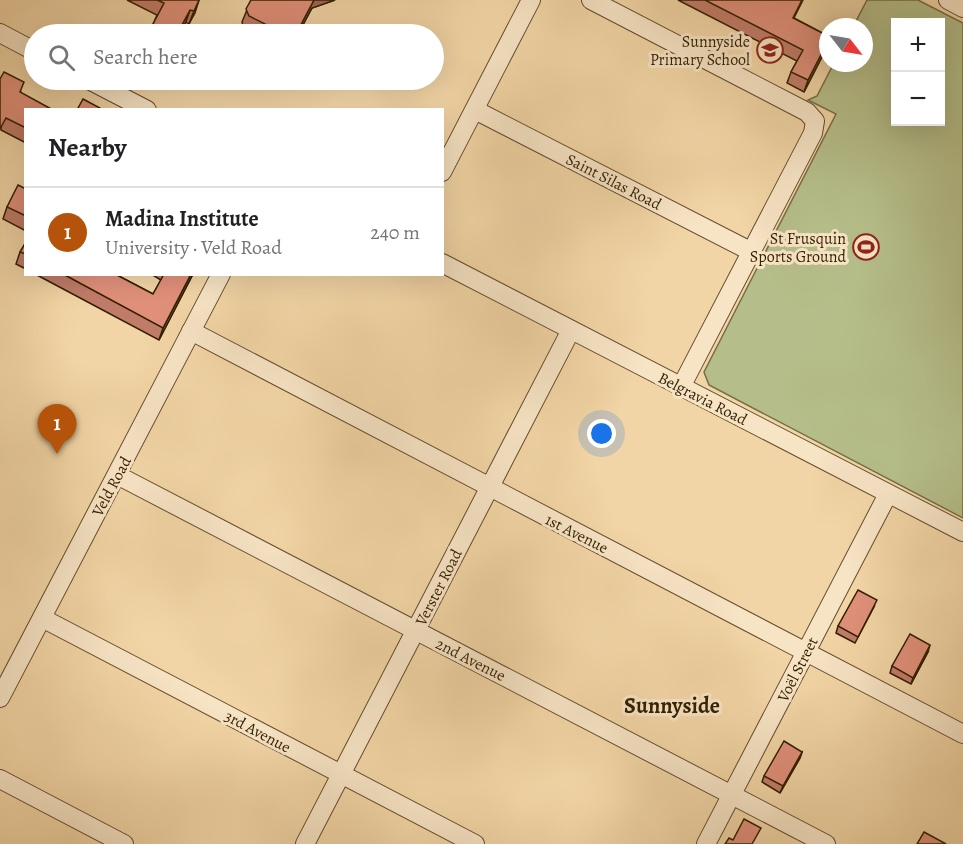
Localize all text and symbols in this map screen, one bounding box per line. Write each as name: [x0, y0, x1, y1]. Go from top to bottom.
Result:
north arrow: [819, 18, 873, 72]
map controls: [891, 18, 945, 126]
button: +: [891, 18, 945, 72]
search box: [24, 24, 444, 90]
place label: Sunnyside Primary School: [650, 31, 750, 71]
school or university icon: Sunnyside Primary School: [755, 35, 785, 65]
icon: search: [45, 41, 78, 74]
text: Search here: [93, 42, 198, 72]
button: −: [891, 72, 945, 126]
text: Nearby: [48, 130, 127, 165]
street label: Saint Silas Road: [562, 148, 665, 216]
text: Madina Institute: [105, 204, 259, 234]
text: 1: [64, 219, 71, 246]
text: 240 m: [370, 219, 420, 246]
place label: St Frusquin Sports Ground: [750, 228, 846, 268]
sports icon: St Frusquin Sports Ground: [851, 232, 881, 262]
text: University · Veld Road: [105, 234, 282, 261]
street label: Belgravia Road: [654, 367, 751, 431]
pin: 1: [38, 404, 76, 454]
your location: [587, 419, 616, 448]
street label: Veld Road: [87, 452, 137, 521]
street label: 1st Avenue: [541, 509, 612, 559]
street label: Verster Road: [410, 545, 468, 630]
street label: 2nd Avenue: [432, 633, 509, 687]
street label: Voël Street: [772, 633, 824, 707]
district label: Sunnyside: [624, 691, 720, 721]
street label: 3rd Avenue: [221, 705, 295, 759]

